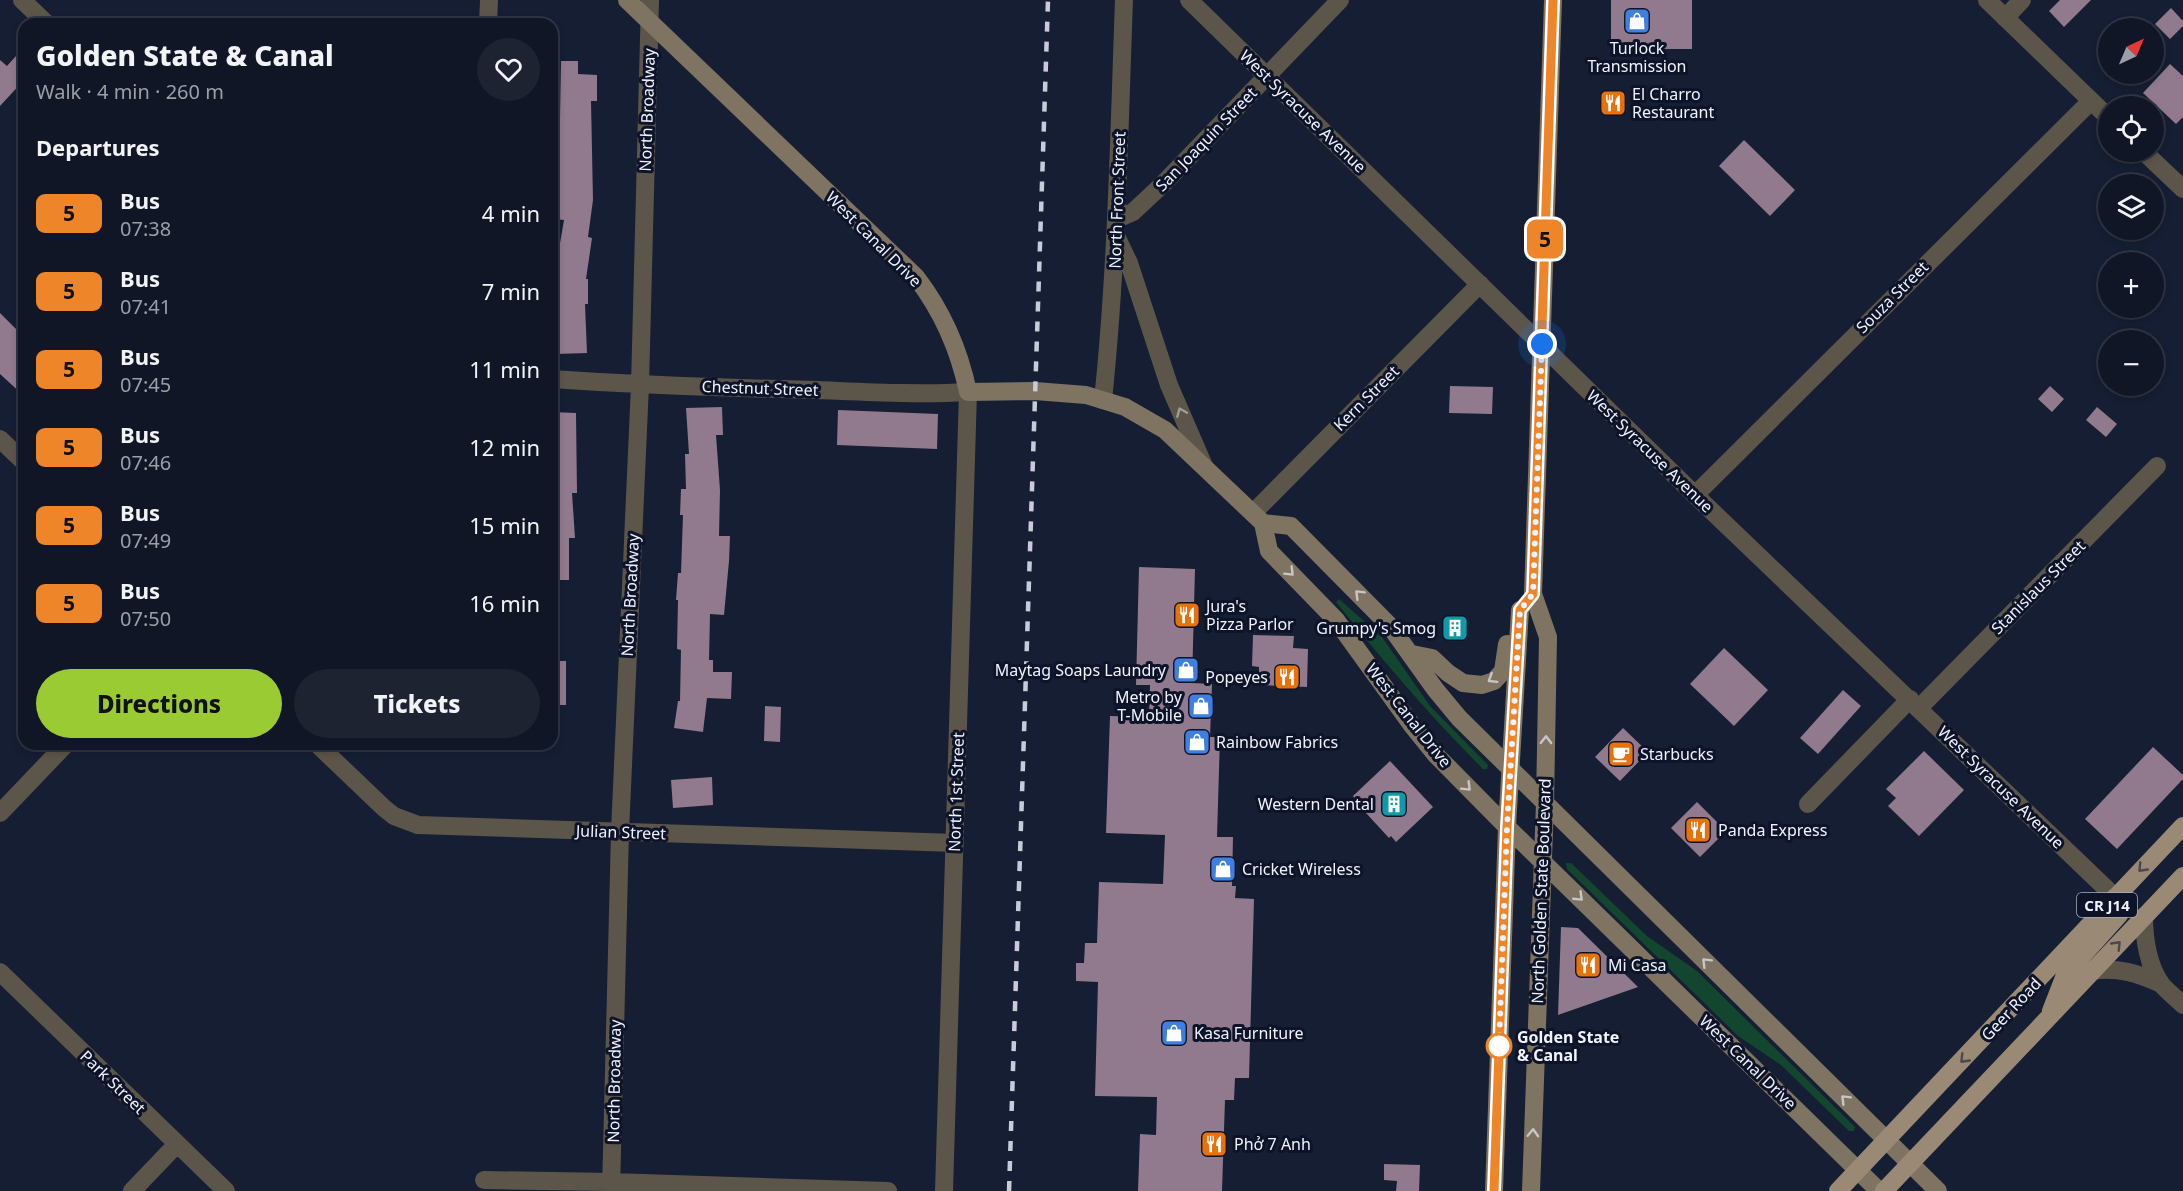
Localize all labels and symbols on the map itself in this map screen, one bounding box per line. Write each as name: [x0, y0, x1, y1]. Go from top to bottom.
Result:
shop icon: Turlock Transmission: [1622, 6, 1652, 36]
north arrow: [2098, 18, 2164, 84]
place label: Turlock Transmission: [1587, 37, 1687, 77]
street label: West Syracuse Avenue: [1235, 45, 1371, 177]
street label: North Broadway: [634, 47, 660, 172]
street label: San Joaquin Street: [1150, 82, 1262, 196]
place label: El Charro Restaurant: [1632, 83, 1714, 123]
restaurant icon: El Charro Restaurant: [1598, 88, 1628, 118]
street label: North Front Street: [1104, 131, 1130, 269]
street label: West Canal Drive: [821, 186, 927, 292]
line badge: 5: [1526, 220, 1564, 258]
street label: Souza Street: [1851, 256, 1933, 338]
your location: [1527, 329, 1557, 359]
street label: Kern Street: [1328, 360, 1404, 436]
street label: Chestnut Street: [701, 375, 819, 401]
street label: West Syracuse Avenue: [1582, 385, 1718, 517]
one-way arrow: [1176, 407, 1188, 418]
street label: North Broadway: [616, 532, 644, 657]
street label: Stanislaus Street: [1986, 535, 2090, 639]
one-way arrow: [1283, 564, 1294, 575]
one-way arrow: [1356, 591, 1367, 602]
place label: Jura's Pizza Parlor: [1204, 595, 1294, 635]
restaurant icon: Jura's Pizza Parlor: [1172, 600, 1202, 630]
building icon: Grumpy's Smog: [1440, 613, 1470, 643]
place label: Grumpy's Smog: [1316, 617, 1436, 639]
shop icon: Maytag Soaps Laundry: [1171, 655, 1201, 685]
street label: West Canal Drive: [1361, 658, 1457, 772]
place label: Maytag Soaps Laundry: [995, 659, 1167, 681]
restaurant icon: Popeyes: [1272, 662, 1302, 692]
place label: Popeyes: [1205, 666, 1268, 688]
one-way arrow: [1488, 672, 1498, 684]
place label: Metro by T-Mobile: [1115, 686, 1183, 726]
shop icon: Metro by T-Mobile: [1186, 691, 1216, 721]
street label: West Syracuse Avenue: [1933, 721, 2069, 853]
shop icon: Rainbow Fabrics: [1182, 727, 1212, 757]
place label: Rainbow Fabrics: [1216, 731, 1338, 753]
street label: North 1st Street: [943, 732, 969, 852]
one-way arrow: [1540, 735, 1552, 744]
cafe icon: Starbucks: [1606, 739, 1636, 769]
place label: Starbucks: [1640, 743, 1714, 765]
street label: North Golden State Boulevard: [1526, 778, 1556, 1004]
one-way arrow: [1460, 779, 1471, 790]
building icon: Western Dental: [1379, 789, 1409, 819]
place label: Western Dental: [1258, 793, 1374, 815]
restaurant icon: Panda Express: [1683, 815, 1713, 845]
street label: Julian Street: [574, 819, 667, 845]
place label: Panda Express: [1718, 819, 1827, 841]
shop icon: Cricket Wireless: [1208, 854, 1238, 884]
place label: Cricket Wireless: [1242, 858, 1361, 880]
one-way arrow: [2139, 861, 2150, 872]
one-way arrow: [1571, 889, 1582, 900]
road number: CR J14: [2077, 893, 2137, 917]
one-way arrow: [2110, 941, 2121, 951]
restaurant icon: Mi Casa: [1573, 950, 1603, 980]
place label: Mi Casa: [1608, 954, 1667, 976]
one-way arrow: [1703, 959, 1714, 970]
street label: Geer Road: [1976, 973, 2046, 1045]
street label: West Canal Drive: [1695, 1010, 1801, 1114]
street label: North Broadway: [602, 1018, 626, 1143]
shop icon: Kasa Furniture: [1159, 1018, 1189, 1048]
place label: Kasa Furniture: [1194, 1022, 1303, 1044]
place label: Golden State & Canal: [1517, 1026, 1619, 1066]
marker: Golden State & Canal: [1486, 1033, 1512, 1059]
street label: Park Street: [76, 1045, 151, 1119]
one-way arrow: [1960, 1053, 1971, 1063]
one-way arrow: [1841, 1096, 1852, 1106]
one-way arrow: [1526, 1128, 1539, 1137]
restaurant icon: Phở 7 Anh: [1199, 1129, 1229, 1159]
place label: Phở 7 Anh: [1234, 1133, 1311, 1155]

